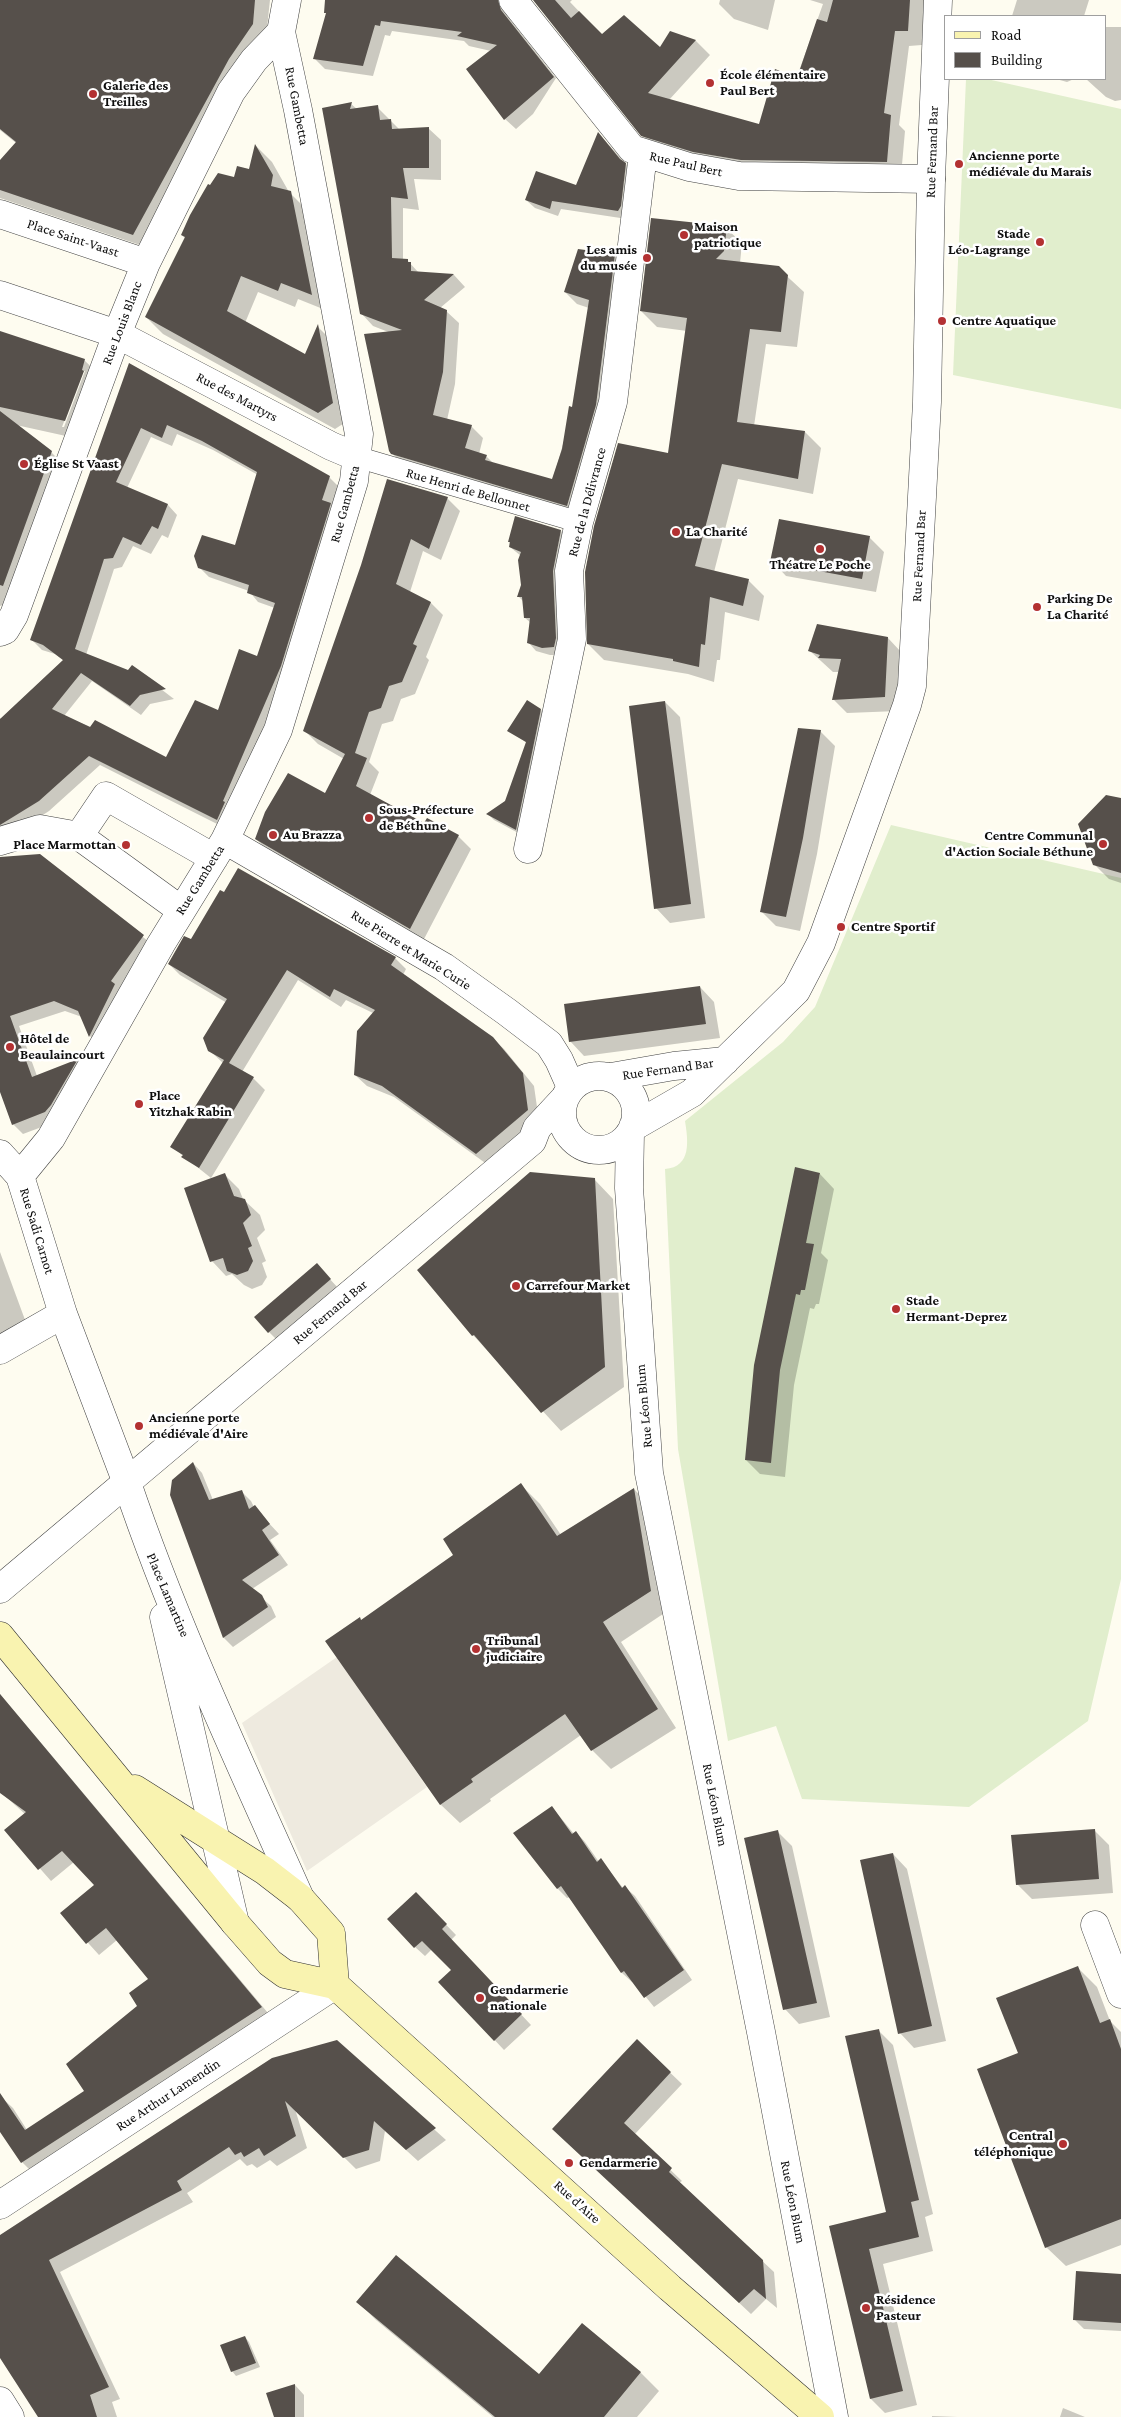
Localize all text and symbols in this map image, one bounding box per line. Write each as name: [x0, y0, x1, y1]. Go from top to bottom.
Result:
legend: [944, 15, 1106, 80]
text: Road: [991, 27, 1021, 43]
text: Building: [991, 52, 1042, 68]
street label: Rue Gambetta: [281, 65, 313, 147]
place label: École élémentaire Paul Bert: [720, 67, 826, 100]
marker: École élémentaire Paul Bert: [704, 77, 716, 89]
place label: Galerie des Treilles: [103, 78, 168, 110]
marker: Galerie des Treilles: [87, 88, 99, 100]
street label: Rue Fernand Bar: [922, 106, 942, 198]
street label: Rue Paul Bert: [648, 147, 724, 181]
place label: Ancienne porte médiévale du Marais: [969, 148, 1091, 180]
marker: Ancienne porte médiévale du Marais: [953, 158, 965, 170]
street label: Place Saint-Vaast: [25, 215, 121, 261]
place label: Maison patriotique: [694, 219, 762, 252]
place label: Stade Léo-Lagrange: [948, 226, 1030, 258]
marker: Maison patriotique: [678, 229, 690, 241]
marker: Stade Léo-Lagrange: [1034, 236, 1046, 248]
place label: Les amis du musée: [580, 242, 637, 274]
marker: Les amis du musée: [641, 252, 653, 264]
street label: Rue Louis Blanc: [98, 279, 146, 367]
place label: Centre Aquatique: [952, 313, 1056, 329]
marker: Centre Aquatique: [936, 315, 948, 327]
street label: Rue des Martyrs: [193, 368, 281, 426]
street label: Rue de la Délivrance: [564, 445, 610, 559]
place label: Église St Vaast: [34, 456, 119, 472]
marker: Église St Vaast: [18, 458, 30, 470]
street label: Rue Gambetta: [327, 463, 363, 545]
street label: Rue Henri de Bellonnet: [404, 464, 532, 516]
street label: Rue Fernand Bar: [908, 510, 930, 602]
place label: La Charité: [686, 524, 747, 540]
marker: La Charité: [670, 526, 682, 538]
marker: Théatre Le Poche: [814, 543, 826, 555]
place label: Théatre Le Poche: [769, 557, 871, 573]
place label: Parking De La Charité: [1047, 591, 1112, 624]
marker: Parking De La Charité: [1031, 601, 1043, 613]
place label: Sous-Préfecture de Béthune: [379, 802, 474, 834]
marker: Sous-Préfecture de Béthune: [363, 812, 375, 824]
place label: Au Brazza: [283, 827, 342, 843]
place label: Centre Communal d'Action Sociale Béthune: [945, 828, 1093, 860]
marker: Au Brazza: [267, 829, 279, 841]
place label: Place Marmottan: [13, 837, 116, 853]
marker: Centre Communal d'Action Sociale Béthune: [1097, 838, 1109, 850]
marker: Place Marmottan: [120, 839, 132, 851]
street label: Rue Gambetta: [172, 842, 228, 918]
street label: Rue Pierre et Marie Curie: [348, 906, 474, 994]
place label: Centre Sportif: [851, 919, 935, 935]
marker: Centre Sportif: [835, 921, 847, 933]
place label: Hôtel de Beaulaincourt: [20, 1031, 105, 1064]
marker: Hôtel de Beaulaincourt: [4, 1041, 16, 1053]
street label: Rue Fernand Bar: [621, 1054, 715, 1084]
place label: Place Yitzhak Rabin: [149, 1088, 232, 1120]
marker: Place Yitzhak Rabin: [133, 1098, 145, 1110]
street label: Rue Sadi Carnot: [16, 1186, 58, 1276]
street label: Rue Fernand Bar: [289, 1276, 371, 1348]
place label: Carrefour Market: [526, 1278, 630, 1294]
marker: Carrefour Market: [510, 1280, 522, 1292]
place label: Stade Hermant-Deprez: [906, 1293, 1007, 1325]
marker: Stade Hermant-Deprez: [890, 1303, 902, 1315]
street label: Rue Léon Blum: [632, 1363, 656, 1449]
place label: Ancienne porte médiévale d'Aire: [149, 1410, 248, 1442]
marker: Ancienne porte médiévale d'Aire: [133, 1420, 145, 1432]
street label: Place Lamartine: [143, 1550, 193, 1640]
place label: Tribunal judiciaire: [486, 1633, 543, 1665]
marker: Tribunal judiciaire: [470, 1643, 482, 1655]
street label: Rue Léon Blum: [699, 1762, 731, 1848]
place label: Gendarmerie nationale: [490, 1982, 568, 2014]
marker: Gendarmerie nationale: [474, 1992, 486, 2004]
street label: Rue Arthur Lamendin: [113, 2055, 223, 2135]
place label: Central téléphonique: [974, 2128, 1053, 2160]
marker: Central téléphonique: [1057, 2138, 1069, 2150]
place label: Gendarmerie: [579, 2155, 657, 2171]
marker: Gendarmerie: [563, 2157, 575, 2169]
street label: Rue Léon Blum: [777, 2159, 809, 2245]
street label: Rue d'Aire: [550, 2177, 604, 2227]
place label: Résidence Pasteur: [876, 2292, 935, 2324]
marker: Résidence Pasteur: [860, 2302, 872, 2314]

